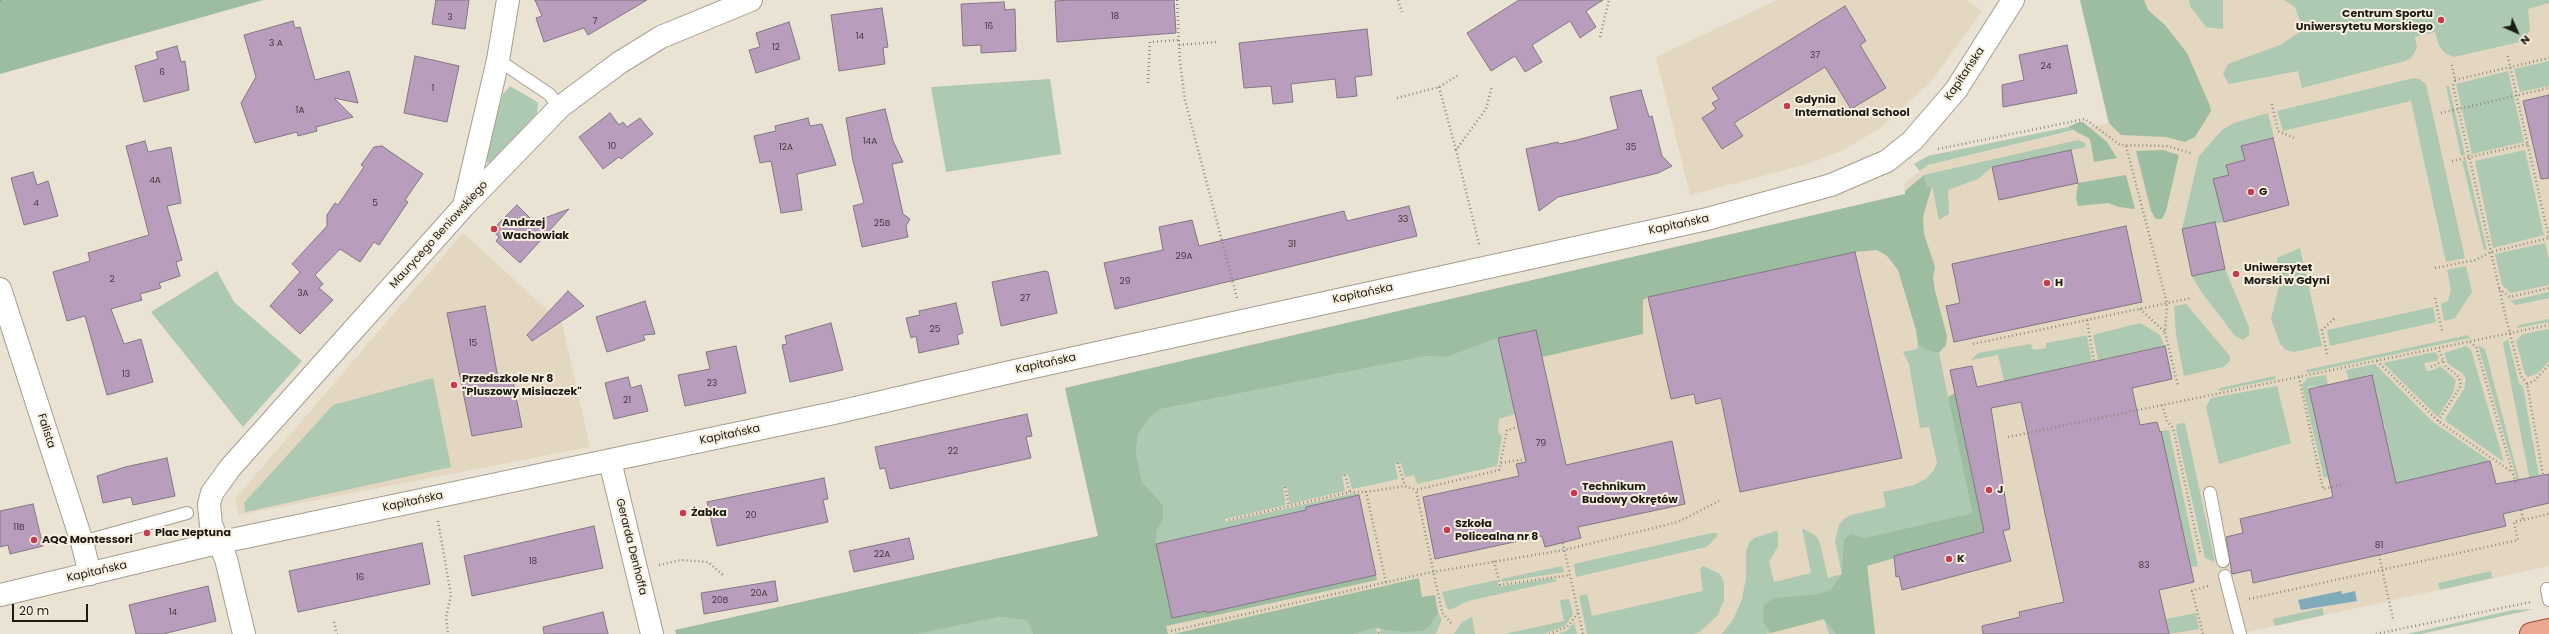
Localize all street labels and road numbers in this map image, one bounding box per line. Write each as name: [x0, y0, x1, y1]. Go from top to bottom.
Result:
street label: Kapitańska: [1942, 45, 1988, 103]
street label: Maurycego Beniowskiego: [387, 179, 491, 291]
street label: Kapitańska: [1648, 212, 1710, 238]
street label: Kapitańska: [1332, 281, 1394, 307]
street label: Kapitańska: [1015, 351, 1077, 377]
street label: Falista: [34, 412, 58, 450]
street label: Kapitańska: [699, 422, 761, 448]
street label: Kapitańska: [382, 489, 444, 515]
street label: Gerarda Denhoffa: [613, 497, 649, 597]
street label: Kapitańska: [66, 559, 128, 585]

